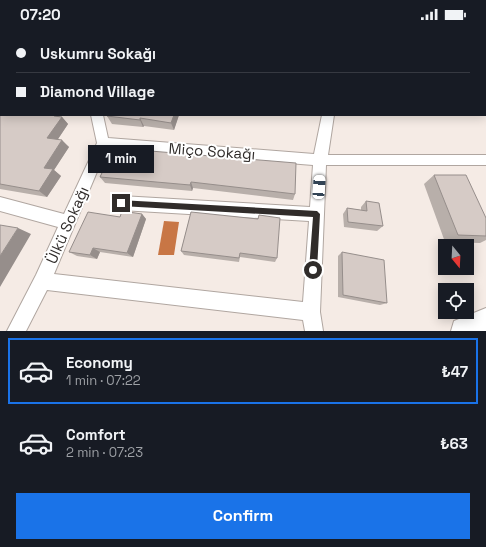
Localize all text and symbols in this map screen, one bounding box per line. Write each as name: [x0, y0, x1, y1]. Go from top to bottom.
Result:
text: 07:20: [20, 5, 61, 24]
text: Uskumru Sokağı: [40, 44, 156, 63]
text: Diamond Village: [40, 82, 155, 101]
street label: Miço Sokağı: [168, 138, 256, 164]
callout: 1 min: [88, 145, 154, 173]
text: 1 min: [105, 150, 137, 167]
car: [312, 175, 326, 199]
street label: Ülkü Sokağı: [41, 183, 93, 267]
route end: [112, 194, 130, 212]
north arrow: [438, 239, 474, 275]
map controls: [438, 239, 474, 319]
route start: [304, 261, 322, 279]
button: locate: [438, 283, 474, 319]
icon: car: [18, 353, 54, 389]
text: Economy: [66, 353, 133, 372]
text: ₺47: [442, 362, 468, 381]
text: 1 min · 07:22: [66, 372, 141, 389]
icon: car: [18, 425, 54, 461]
text: Comfort: [66, 425, 126, 444]
text: ₺63: [440, 434, 468, 453]
text: 2 min · 07:23: [66, 444, 143, 461]
button: Confirm: [16, 493, 470, 539]

